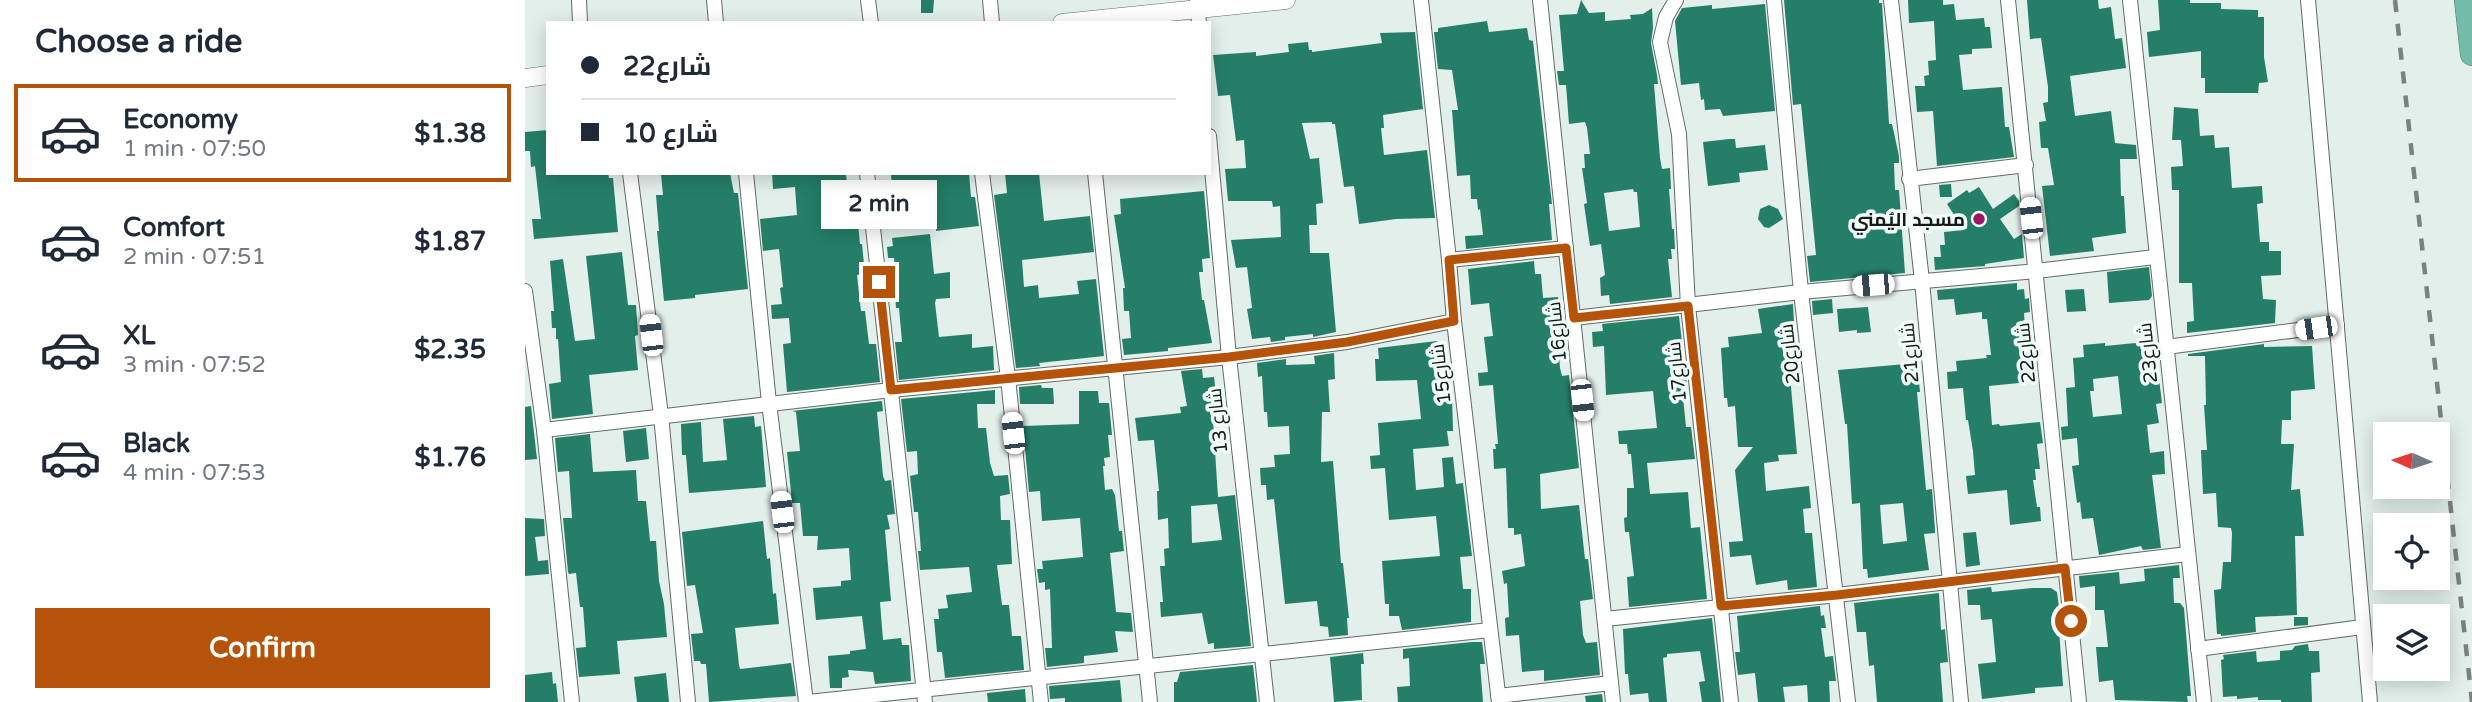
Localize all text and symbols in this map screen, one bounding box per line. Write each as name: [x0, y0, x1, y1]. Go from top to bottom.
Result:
text: Choose a ride: [35, 23, 242, 61]
text: شارع22: [623, 51, 711, 82]
icon: car: [39, 102, 102, 165]
text: Economy: [123, 104, 238, 135]
text: $1.38: [414, 118, 486, 149]
text: شارع 10: [623, 118, 718, 149]
text: 1 min · 07:50: [123, 135, 266, 163]
callout: 2 min: [821, 180, 937, 230]
text: 2 min: [848, 190, 910, 218]
car: [2019, 196, 2044, 240]
place label: مسجد اليُمني: [1851, 209, 1965, 235]
icon: car: [39, 210, 102, 273]
marker: مسجد اليُمني: [1971, 211, 1987, 227]
text: Comfort: [123, 212, 225, 243]
text: $1.87: [414, 226, 486, 257]
text: 2 min · 07:51: [123, 243, 266, 271]
route end: [863, 266, 895, 298]
car: [1852, 273, 1895, 297]
street label: شارع16: [1543, 300, 1573, 363]
car: [639, 313, 664, 357]
car: [2294, 315, 2339, 341]
icon: car: [39, 318, 102, 381]
text: XL: [123, 320, 155, 351]
street label: شارع22: [2012, 321, 2042, 384]
street label: شارع23: [2134, 321, 2164, 384]
street label: شارع20: [1775, 322, 1807, 385]
street label: شارع21: [1896, 322, 1926, 384]
text: $2.35: [414, 334, 486, 365]
street label: شارع17: [1663, 340, 1693, 403]
street label: شارع15: [1426, 342, 1458, 405]
text: 3 min · 07:52: [123, 351, 266, 379]
car: [1570, 378, 1595, 422]
street label: شارع 13: [1204, 387, 1234, 455]
car: [1001, 411, 1026, 455]
north arrow: [2373, 422, 2450, 499]
map controls: [2373, 422, 2450, 681]
icon: car: [39, 426, 102, 489]
text: Black: [123, 428, 190, 459]
text: $1.76: [414, 442, 486, 473]
text: 4 min · 07:53: [123, 459, 266, 487]
car: [770, 490, 795, 534]
button: locate: [2373, 513, 2450, 590]
button: layers: [2373, 604, 2450, 681]
route start: [2055, 605, 2087, 637]
button: Confirm: [35, 608, 490, 688]

